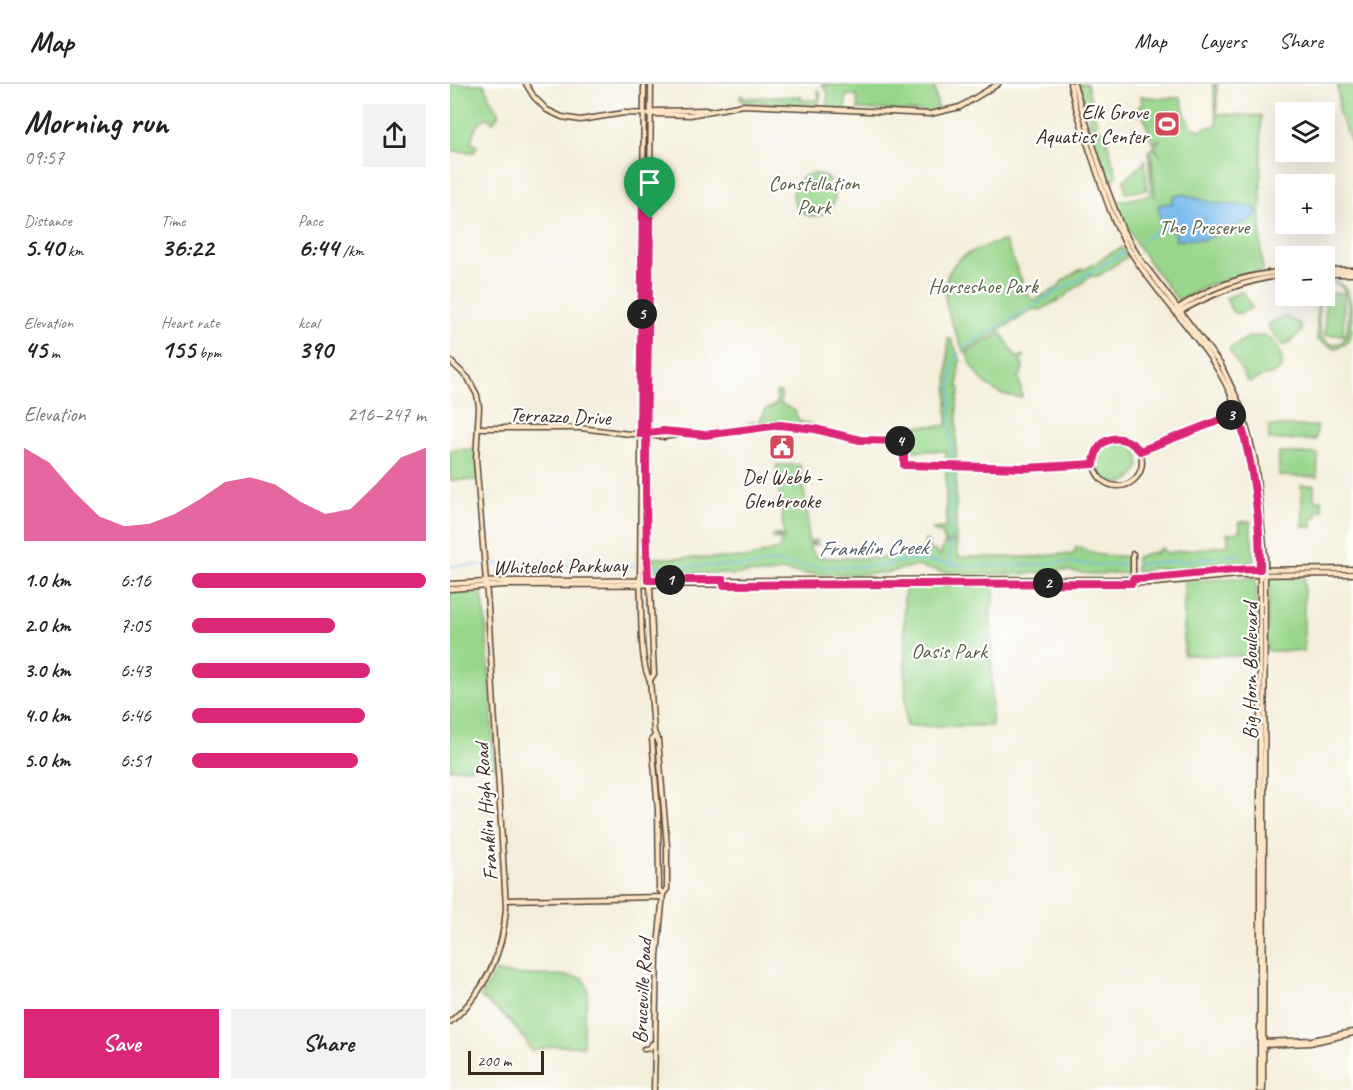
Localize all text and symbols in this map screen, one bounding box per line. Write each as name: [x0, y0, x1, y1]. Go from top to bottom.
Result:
text: Map: [30, 24, 73, 59]
text: Map: [1134, 28, 1167, 54]
text: Layers: [1200, 28, 1246, 54]
text: Share: [1279, 28, 1323, 54]
place label: Elk Grove Aquatics Center: [1035, 99, 1150, 149]
text: Morning run: [24, 101, 168, 143]
map controls: [1275, 102, 1335, 306]
button: layers: [1275, 102, 1335, 162]
button: share: [363, 104, 426, 167]
sports icon: Elk Grove Aquatics Center: [1152, 109, 1182, 139]
text: 09:57: [24, 145, 64, 170]
pin: [624, 157, 675, 219]
icon: arrive: [633, 166, 666, 199]
park label: Constellation Park: [768, 170, 860, 220]
button: +: [1275, 174, 1335, 234]
text: Distance: [24, 211, 72, 231]
text: Time: [161, 211, 185, 231]
text: Pace: [298, 211, 323, 231]
park label: The Preserve: [1159, 214, 1252, 240]
text: 5.40: [24, 231, 64, 264]
text: 36:22: [161, 231, 214, 264]
text: 6:44: [298, 231, 339, 264]
text: km: [64, 241, 83, 261]
text: /km: [339, 241, 364, 261]
button: −: [1275, 246, 1335, 306]
park label: Horseshoe Park: [928, 273, 1039, 299]
pin: 5: [627, 299, 657, 329]
text: 5: [639, 304, 645, 324]
text: Elevation: [24, 313, 73, 333]
text: Heart rate: [161, 313, 219, 333]
text: kcal: [298, 313, 319, 333]
text: 45: [24, 333, 47, 366]
text: 155: [161, 333, 195, 366]
text: 390: [298, 333, 333, 366]
text: m: [47, 343, 60, 363]
text: bpm: [195, 343, 221, 363]
pin: 3: [1216, 400, 1246, 430]
street label: Terrazzo Drive: [509, 401, 612, 431]
text: Elevation: [24, 402, 86, 427]
text: 216–247 m: [347, 402, 426, 427]
text: 3: [1227, 405, 1235, 425]
pin: 4: [885, 426, 915, 456]
text: 4: [896, 431, 904, 451]
public building icon: Del Webb - Glenbrooke: [767, 432, 797, 462]
place label: Del Webb - Glenbrooke: [742, 464, 823, 514]
water label: Franklin Creek: [818, 533, 932, 563]
street label: Whitelock Parkway: [493, 552, 629, 580]
pin: 1: [655, 565, 685, 595]
text: 1.0 km: [24, 568, 71, 593]
text: 6:16: [120, 568, 151, 593]
pin: 2: [1033, 568, 1063, 598]
text: 1: [666, 570, 674, 590]
text: 2: [1044, 573, 1052, 593]
street label: Big Horn Boulevard: [1237, 599, 1263, 739]
text: 2.0 km: [24, 613, 71, 638]
text: 7:05: [120, 613, 151, 638]
park label: Oasis Park: [911, 638, 989, 664]
text: 3.0 km: [24, 658, 71, 683]
text: 6:43: [120, 658, 151, 683]
text: 4.0 km: [24, 703, 71, 728]
text: 6:46: [120, 703, 151, 728]
street label: Franklin High Road: [468, 739, 504, 882]
text: 5.0 km: [24, 748, 70, 773]
text: 6:51: [120, 748, 151, 773]
street label: Bruceville Road: [626, 935, 658, 1044]
button: Save: [24, 1009, 219, 1078]
button: Share: [231, 1009, 426, 1078]
scale bar: [468, 1048, 544, 1076]
text: 200 m: [477, 1051, 511, 1071]

